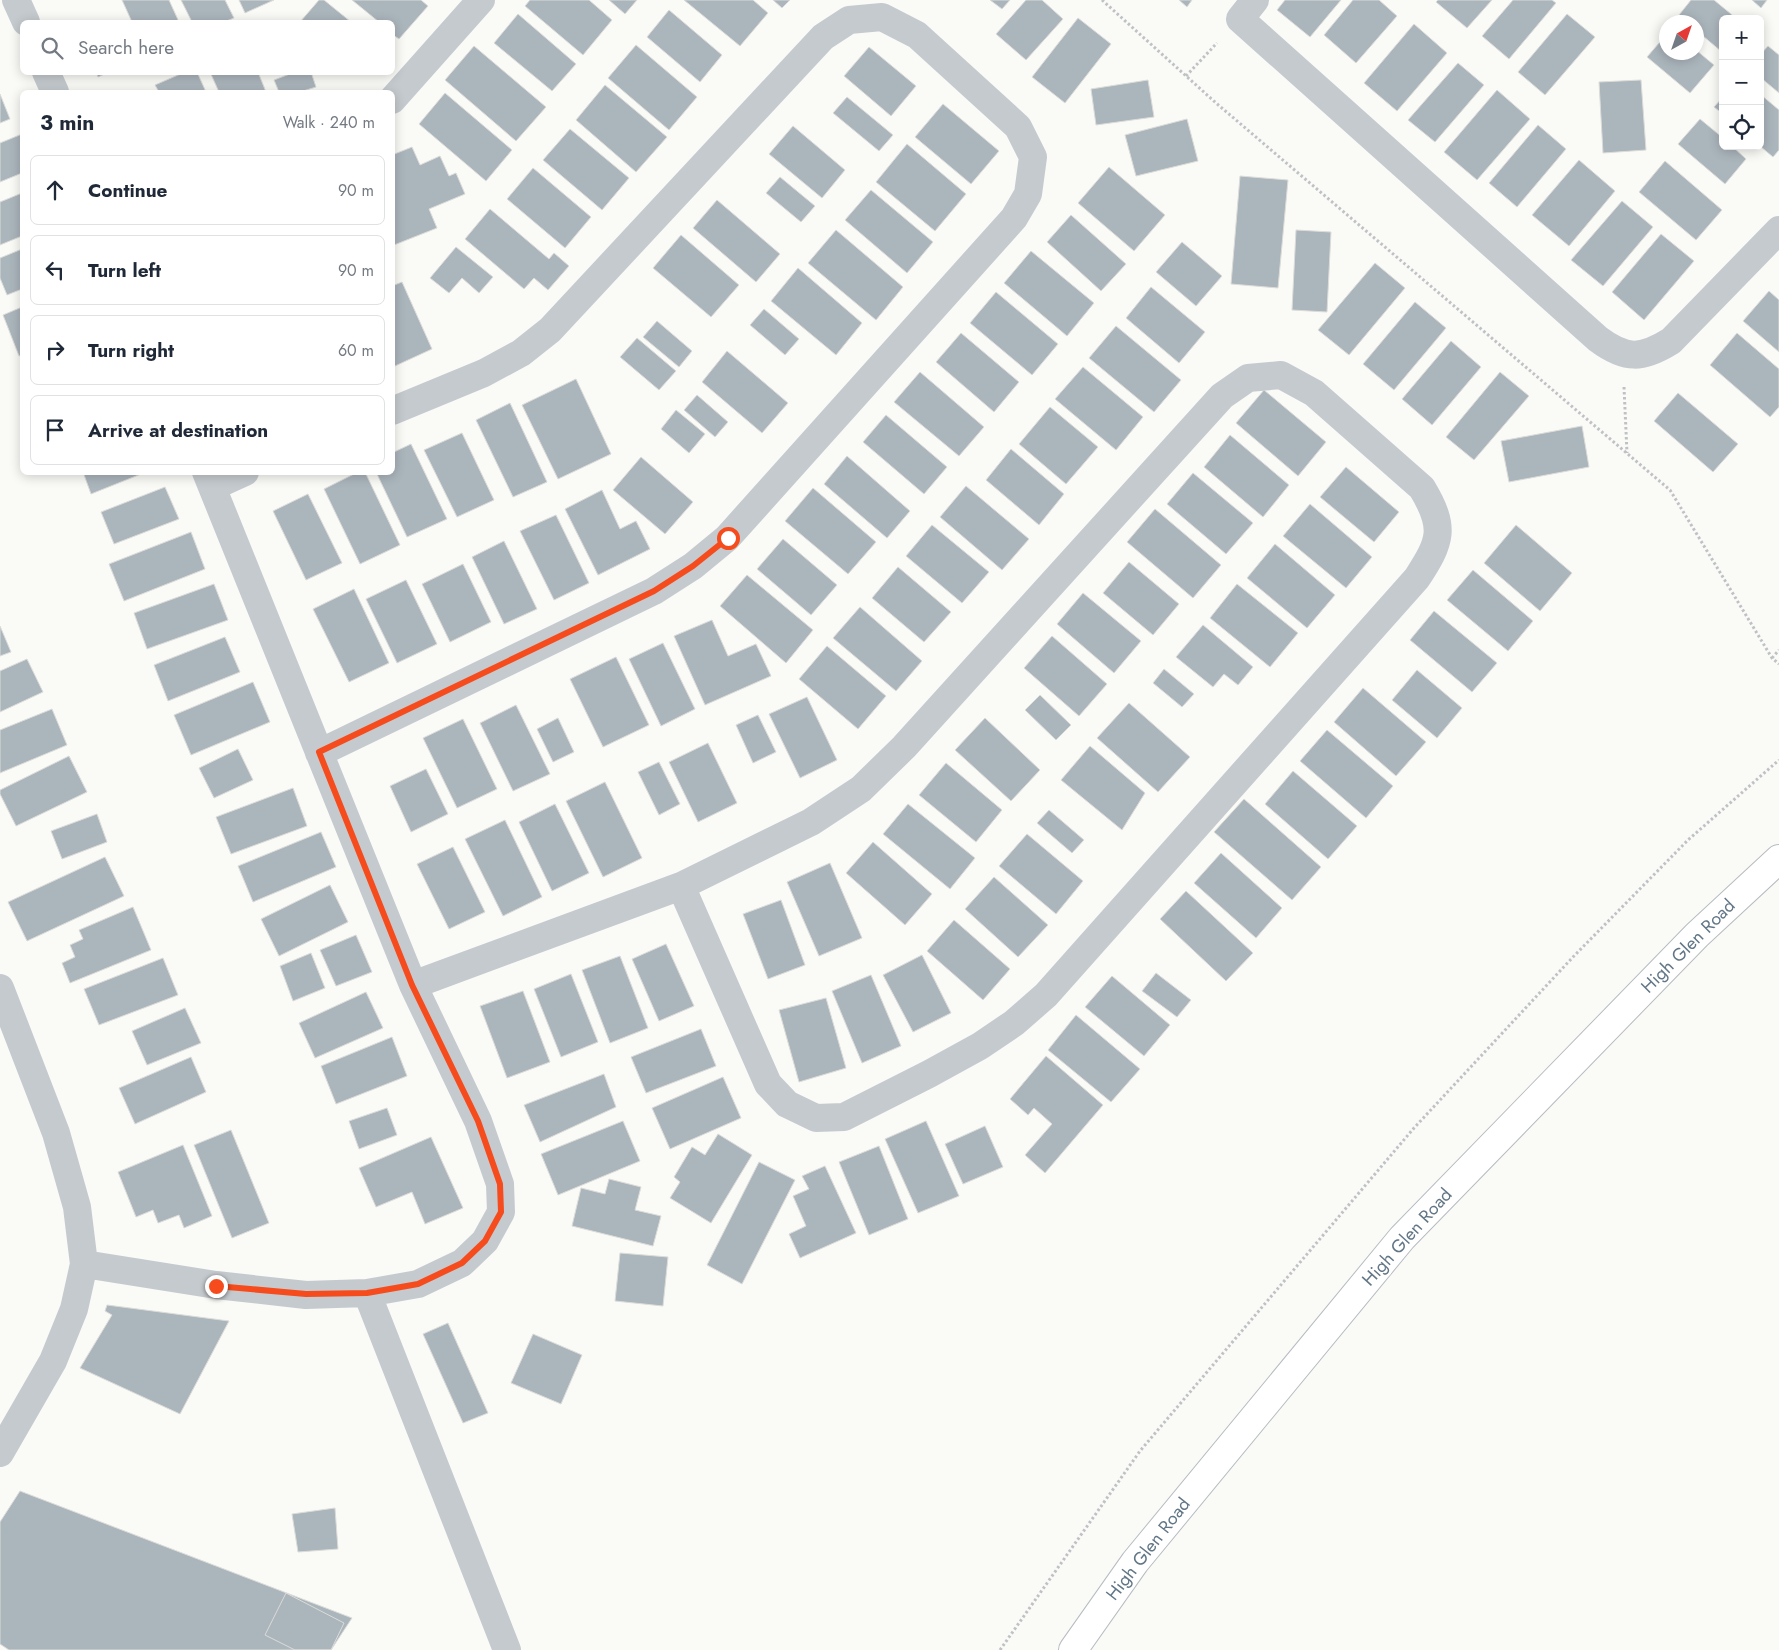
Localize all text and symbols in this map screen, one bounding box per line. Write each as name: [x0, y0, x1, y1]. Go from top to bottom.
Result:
north arrow: [1659, 15, 1704, 60]
map controls: [1719, 15, 1764, 150]
button: +: [1719, 15, 1764, 60]
search box: [20, 20, 395, 75]
icon: search: [38, 34, 66, 62]
text: Search here: [78, 34, 174, 61]
button: −: [1719, 60, 1764, 105]
button: locate: [1719, 105, 1764, 150]
text: 3 min: [40, 108, 94, 138]
text: Walk · 240 m: [283, 111, 375, 134]
icon: ahead: [41, 176, 69, 204]
text: Continue: [88, 177, 167, 204]
text: 90 m: [338, 179, 374, 202]
icon: left: [41, 256, 69, 284]
text: Turn left: [88, 257, 161, 284]
text: 90 m: [338, 259, 374, 282]
icon: right: [41, 336, 69, 364]
text: Turn right: [88, 337, 174, 364]
text: 60 m: [338, 339, 374, 362]
icon: arrive: [41, 416, 69, 444]
text: Arrive at destination: [88, 417, 268, 444]
route start: [717, 527, 740, 550]
street label: High Glen Road: [1635, 893, 1741, 999]
street label: High Glen Road: [1356, 1182, 1458, 1292]
route end: [205, 1275, 228, 1298]
street label: High Glen Road: [1100, 1492, 1196, 1606]

